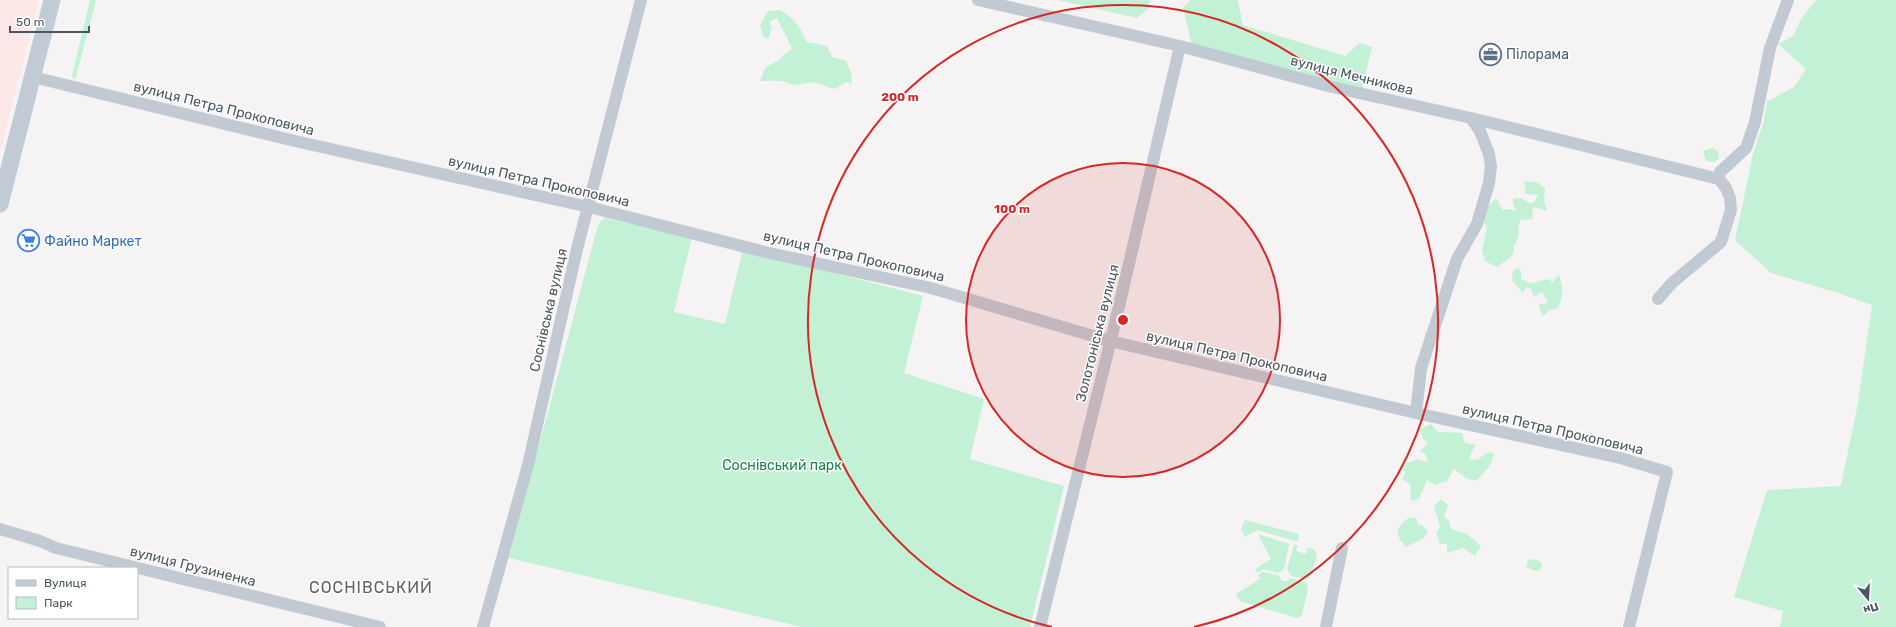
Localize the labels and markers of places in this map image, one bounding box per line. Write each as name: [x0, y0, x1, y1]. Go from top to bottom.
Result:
office icon: Пілорама: [1477, 41, 1503, 67]
place label: Пілорама: [1506, 46, 1569, 63]
supermarket icon: Файно Маркет: [16, 228, 42, 254]
place label: Файно Маркет: [44, 233, 142, 250]
centre of rings: [1116, 313, 1130, 327]

